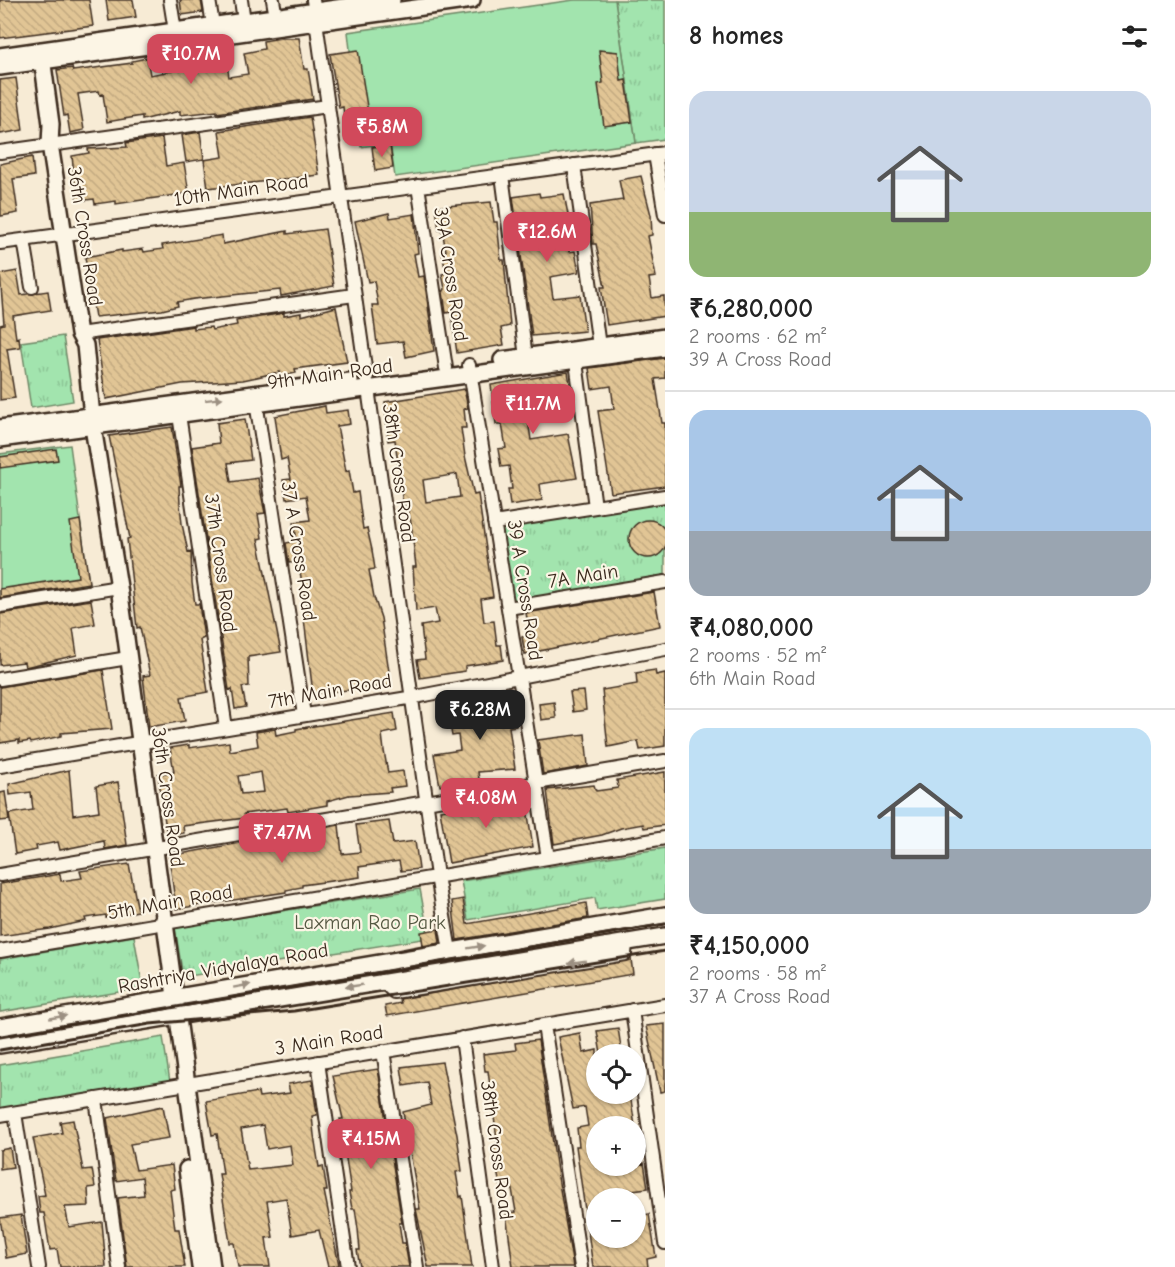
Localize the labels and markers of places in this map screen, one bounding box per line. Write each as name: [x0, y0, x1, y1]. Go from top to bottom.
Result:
pin: ₹10.7M: [142, 34, 240, 85]
pin: ₹5.8M: [340, 107, 424, 158]
pin: ₹12.6M: [498, 212, 596, 263]
pin: ₹11.7M: [484, 384, 582, 435]
pin: ₹6.28M: [431, 690, 529, 741]
pin: ₹4.08M: [437, 778, 535, 829]
pin: ₹7.47M: [233, 813, 331, 864]
pin: ₹4.15M: [322, 1119, 420, 1170]

